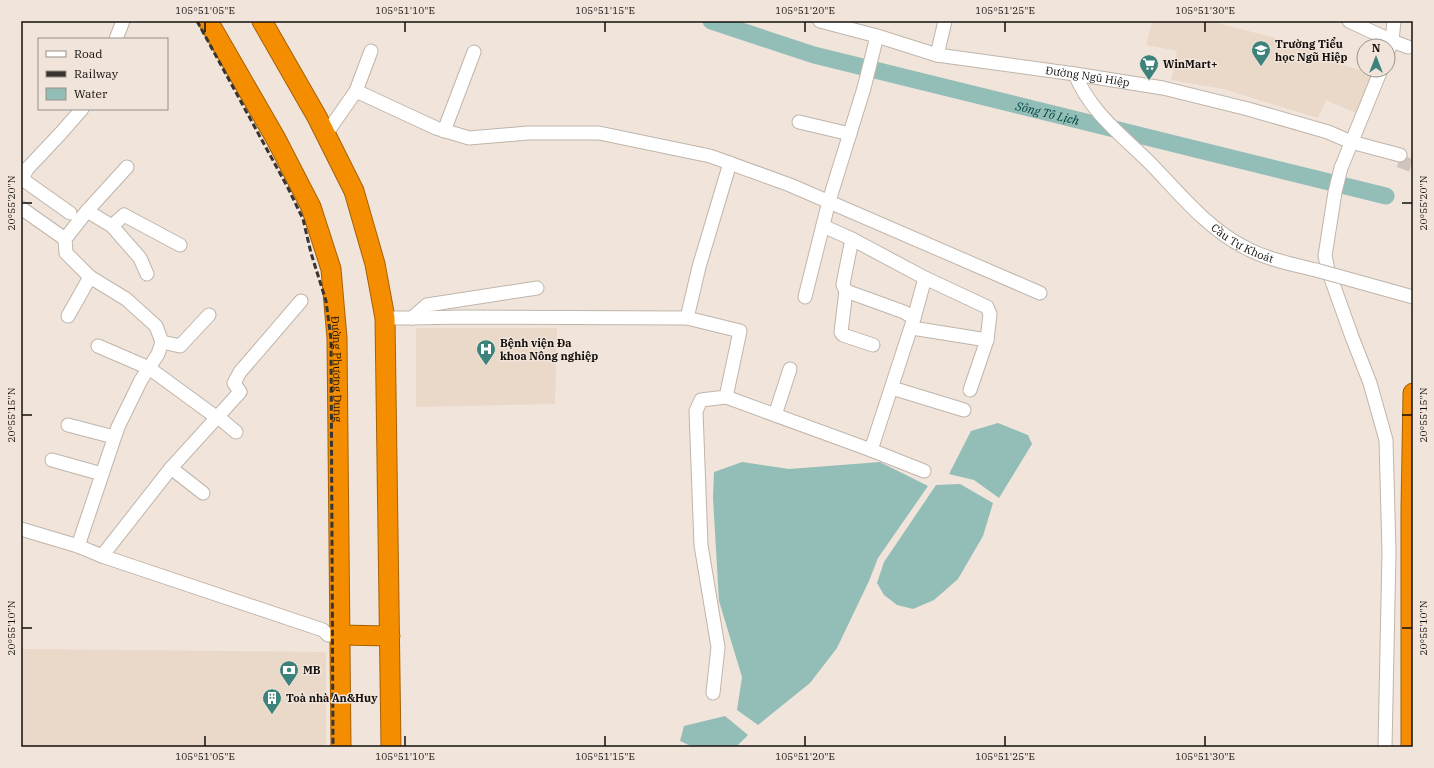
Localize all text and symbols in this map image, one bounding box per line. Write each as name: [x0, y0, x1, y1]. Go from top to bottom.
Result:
text: 105°51'05"E: [175, 4, 235, 17]
text: 105°51'10"E: [375, 4, 435, 17]
text: 105°51'15"E: [575, 4, 635, 17]
text: 105°51'20"E: [775, 4, 835, 17]
text: 105°51'25"E: [975, 4, 1035, 17]
text: 105°51'30"E: [1175, 4, 1235, 17]
place label: Trường Tiểu học Ngũ Hiệp: [1275, 37, 1348, 64]
legend: [38, 38, 168, 110]
north arrow: [1356, 38, 1396, 78]
school or university icon: Trường Tiểu học Ngũ Hiệp: [1250, 39, 1272, 67]
text: N: [1372, 41, 1381, 55]
text: Road: [74, 46, 103, 61]
supermarket icon: WinMart+: [1138, 53, 1160, 81]
place label: WinMart+: [1163, 57, 1218, 71]
street label: Đường Ngũ Hiệp: [1045, 63, 1131, 90]
text: Railway: [74, 66, 119, 81]
text: Water: [74, 86, 108, 101]
water label: Sông Tô Lịch: [1013, 97, 1081, 128]
text: 20°55'20"N: [5, 175, 18, 231]
text: 20°55'20"N: [1417, 175, 1430, 231]
street label: Cầu Tự Khoát: [1208, 221, 1275, 266]
street label: Đường Phương Dung: [328, 315, 345, 422]
place label: Bệnh viện Đa khoa Nông nghiệp: [500, 336, 598, 363]
hospital icon: Bệnh viện Đa khoa Nông nghiệp: [475, 338, 497, 366]
text: 20°55'15"N: [5, 387, 18, 443]
text: 20°55'15"N: [1417, 387, 1430, 443]
text: 20°55'10"N: [5, 600, 18, 656]
text: 20°55'10"N: [1417, 600, 1430, 656]
bank icon: MB: [278, 659, 300, 687]
place label: MB: [303, 663, 321, 677]
building icon: Toà nhà An&Huy: [261, 687, 283, 715]
place label: Toà nhà An&Huy: [286, 691, 378, 705]
text: 105°51'05"E: [175, 750, 235, 763]
text: 105°51'10"E: [375, 750, 435, 763]
text: 105°51'15"E: [575, 750, 635, 763]
text: 105°51'20"E: [775, 750, 835, 763]
text: 105°51'25"E: [975, 750, 1035, 763]
text: 105°51'30"E: [1175, 750, 1235, 763]

